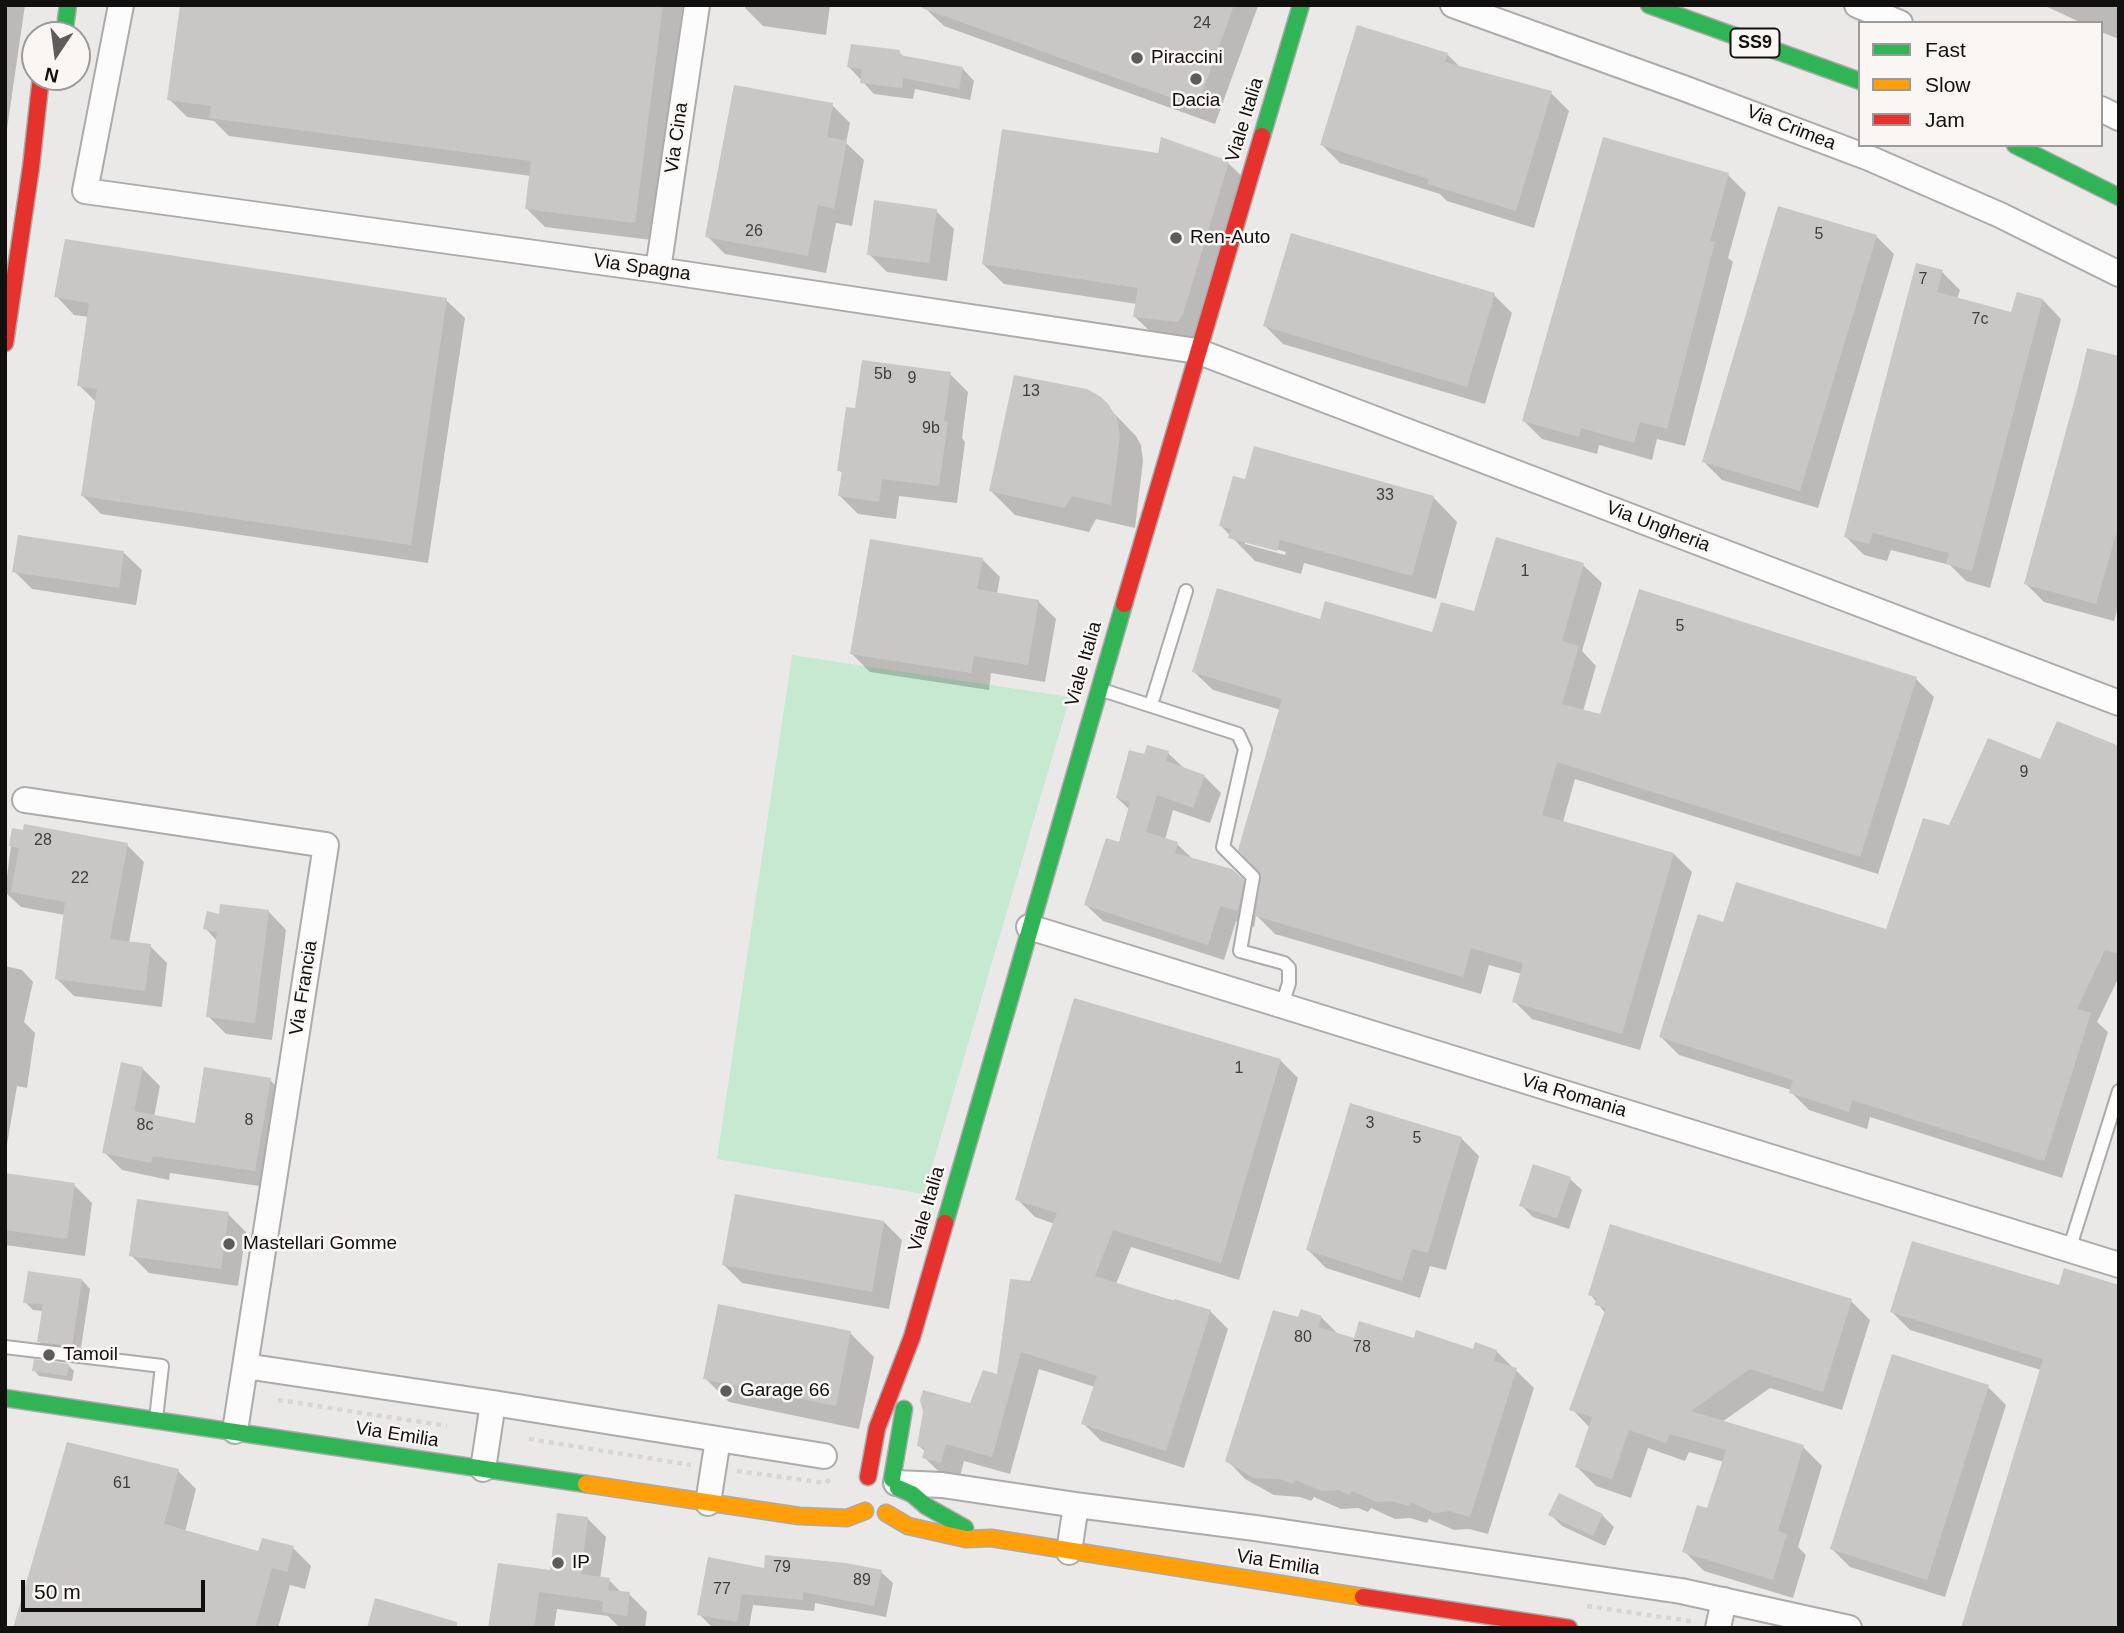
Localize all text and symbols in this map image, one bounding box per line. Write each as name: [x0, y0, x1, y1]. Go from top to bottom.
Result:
house number: 24: [1193, 14, 1211, 34]
north arrow: [21, 21, 91, 91]
legend: [1858, 21, 2103, 147]
road number: SS9: [1730, 28, 1780, 58]
text: Fast: [1925, 38, 1966, 61]
place label: Piraccini: [1151, 47, 1223, 69]
marker: Piraccini: [1129, 50, 1145, 66]
text: N: [43, 63, 61, 87]
marker: Dacia: [1188, 71, 1204, 87]
text: Slow: [1925, 73, 1971, 96]
street label: Viale Italia: [1221, 75, 1269, 165]
place label: Dacia: [1172, 90, 1220, 112]
street label: Via Cina: [661, 101, 693, 175]
street label: Via Crimea: [1743, 101, 1839, 155]
text: Jam: [1925, 108, 1965, 131]
house number: 26: [745, 222, 763, 242]
house number: 5: [1815, 225, 1823, 245]
place label: Ren-Auto: [1190, 227, 1270, 249]
marker: Ren-Auto: [1168, 230, 1184, 246]
street label: Via Spagna: [592, 250, 692, 286]
house number: 7: [1919, 270, 1927, 290]
house number: 7c: [1972, 310, 1988, 330]
house number: 5b: [874, 365, 892, 385]
house number: 9: [908, 369, 916, 389]
house number: 13: [1022, 382, 1040, 402]
house number: 9b: [922, 419, 940, 439]
house number: 33: [1376, 486, 1394, 506]
street label: Via Ungheria: [1603, 497, 1713, 557]
house number: 1: [1521, 562, 1529, 582]
house number: 5: [1676, 617, 1684, 637]
street label: Viale Italia: [1061, 619, 1107, 709]
house number: 9: [2020, 763, 2028, 783]
house number: 28: [34, 831, 52, 851]
house number: 22: [71, 869, 89, 889]
street label: Via Francia: [285, 939, 323, 1037]
house number: 1: [1235, 1059, 1243, 1079]
street label: Via Romania: [1519, 1069, 1629, 1123]
house number: 8: [245, 1111, 253, 1131]
house number: 3: [1366, 1114, 1374, 1134]
house number: 8c: [137, 1116, 153, 1136]
house number: 5: [1413, 1129, 1421, 1149]
street label: Viale Italia: [904, 1164, 950, 1254]
place label: Mastellari Gomme: [243, 1233, 397, 1255]
marker: Mastellari Gomme: [221, 1236, 237, 1252]
house number: 80: [1294, 1328, 1312, 1348]
house number: 78: [1353, 1338, 1371, 1358]
place label: Tamoil: [63, 1344, 118, 1366]
marker: Tamoil: [41, 1347, 57, 1363]
place label: Garage 66: [740, 1380, 830, 1402]
marker: Garage 66: [718, 1383, 734, 1399]
street label: Via Emilia: [354, 1417, 440, 1453]
house number: 61: [113, 1474, 131, 1494]
street label: Via Emilia: [1235, 1545, 1321, 1581]
place label: IP: [572, 1552, 590, 1574]
marker: IP: [550, 1555, 566, 1571]
house number: 79: [773, 1558, 791, 1578]
scale bar: [24, 1566, 208, 1610]
house number: 89: [853, 1571, 871, 1591]
text: 50 m: [34, 1580, 81, 1603]
house number: 77: [713, 1580, 731, 1600]

